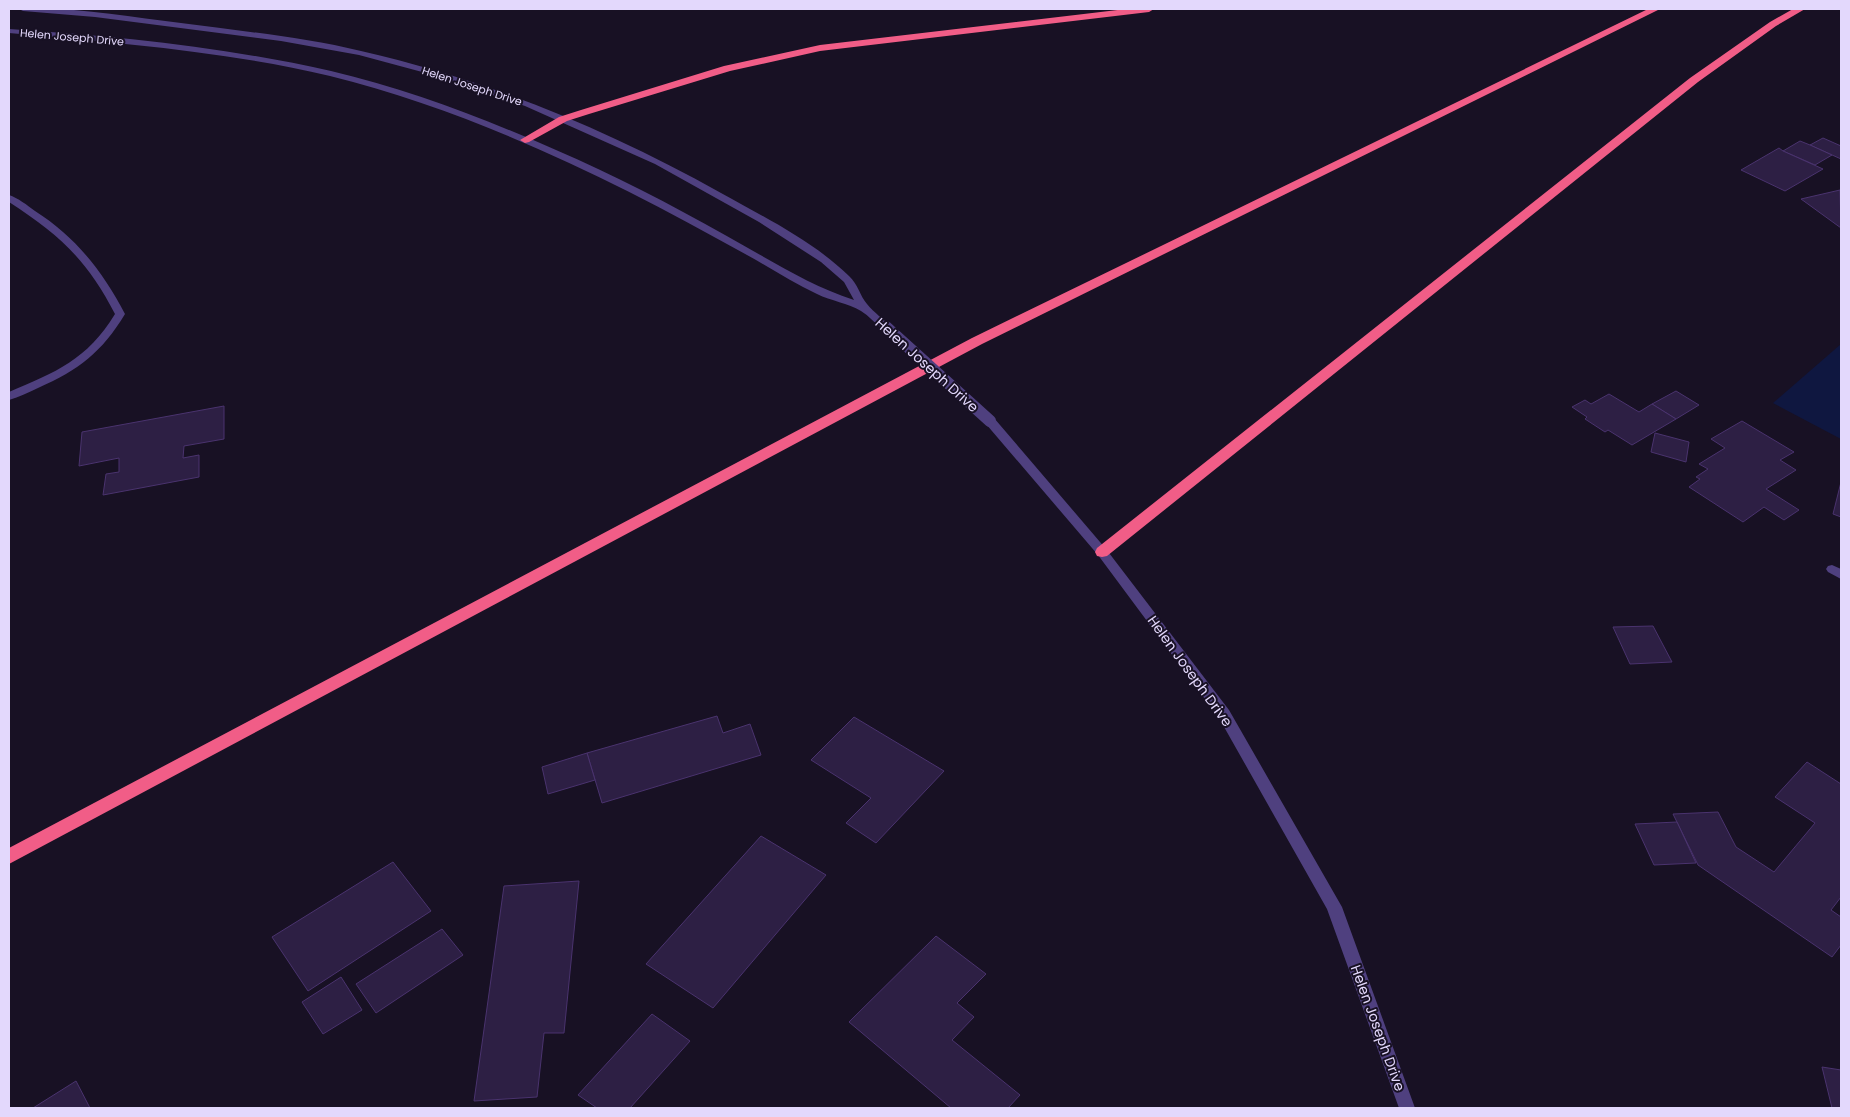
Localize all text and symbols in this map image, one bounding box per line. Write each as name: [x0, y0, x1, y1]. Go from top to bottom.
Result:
street label: Helen Joseph Drive: [19, 24, 125, 50]
street label: Helen Joseph Drive: [420, 62, 524, 110]
street label: Helen Joseph Drive: [871, 313, 983, 417]
street label: Helen Joseph Drive: [1143, 611, 1237, 731]
street label: Helen Joseph Drive: [1346, 962, 1410, 1094]

